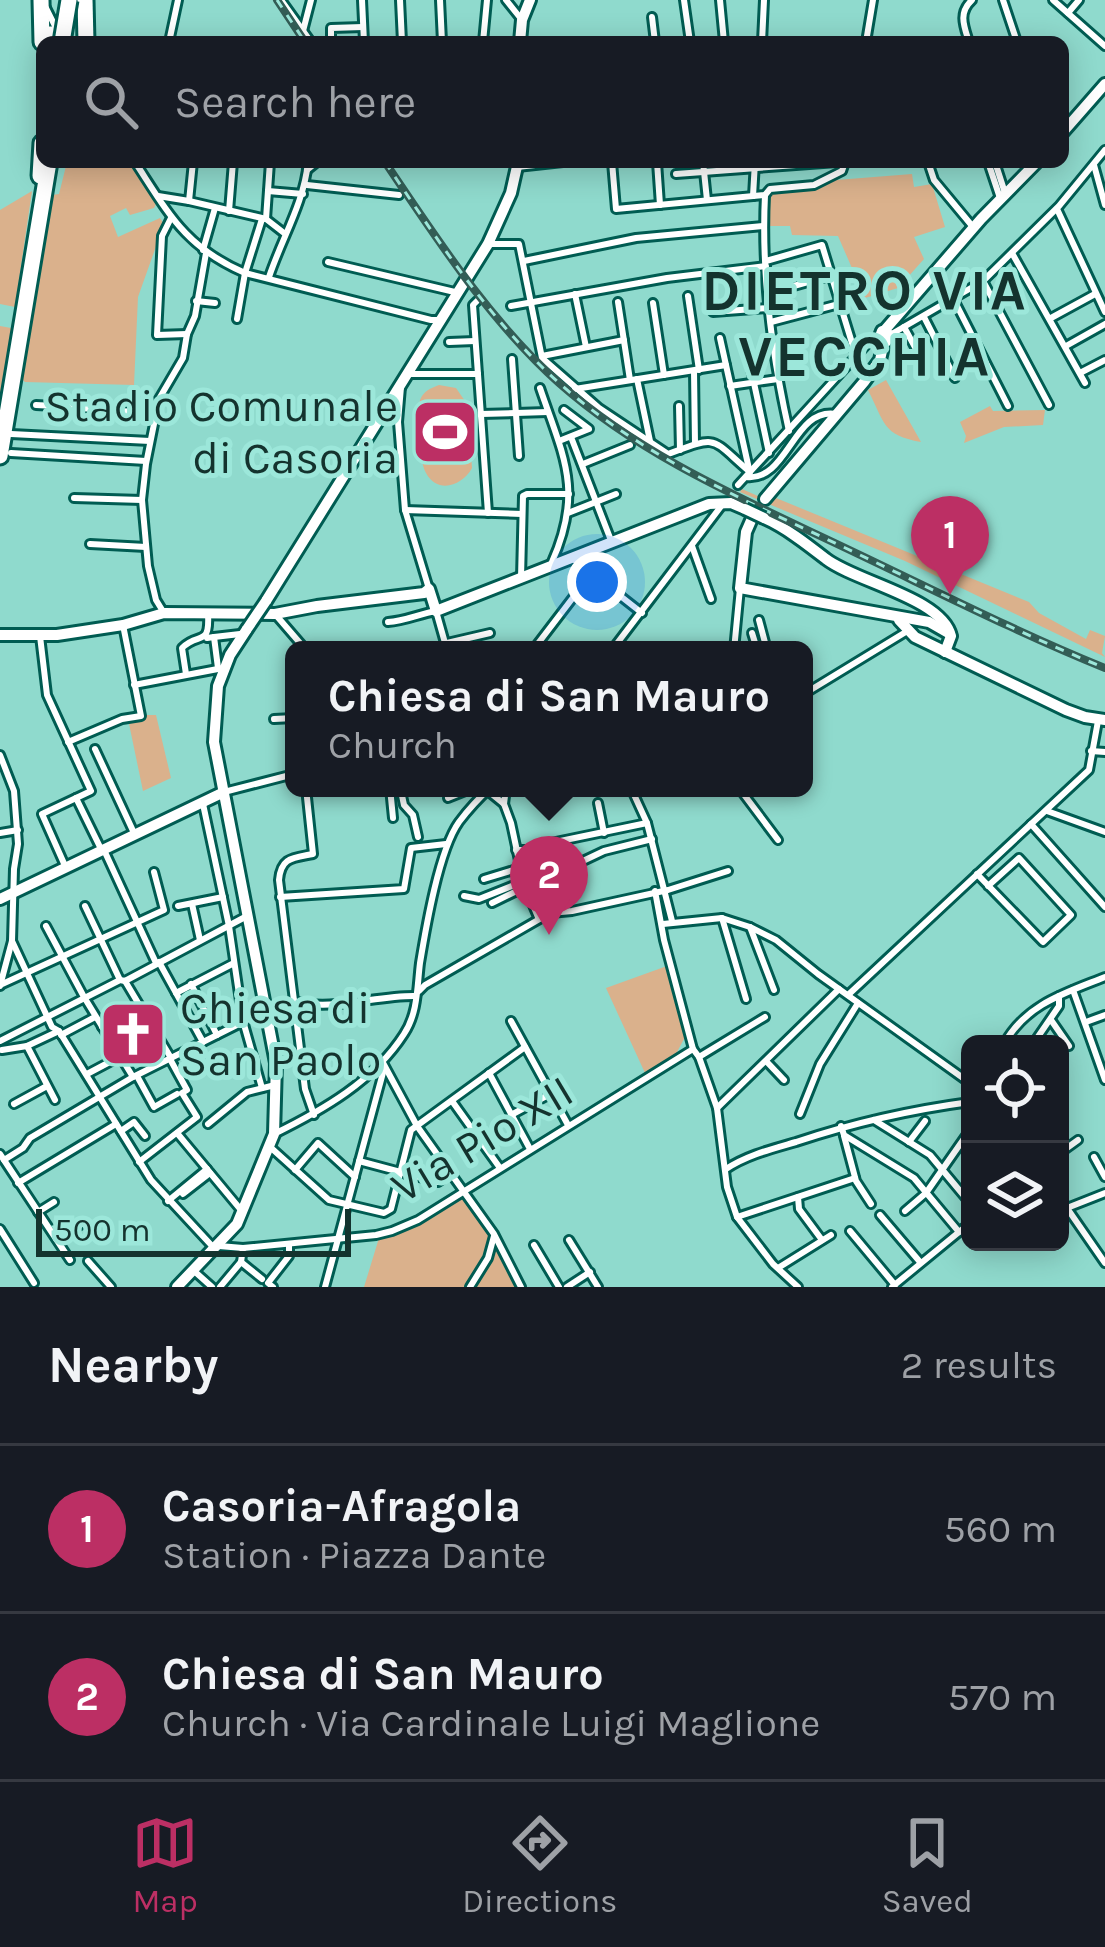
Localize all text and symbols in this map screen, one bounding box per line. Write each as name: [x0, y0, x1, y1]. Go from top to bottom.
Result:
search box: [36, 36, 1069, 168]
icon: search: [78, 69, 144, 135]
text: Search here: [174, 76, 416, 128]
district label: DIETRO VIA VECCHIA: [701, 258, 1029, 390]
place label: Stadio Comunale di Casoria: [45, 380, 398, 484]
sports icon: Stadio Comunale di Casoria: [410, 397, 480, 467]
pin: 1: [911, 496, 989, 595]
your location: [567, 552, 627, 612]
popup: [285, 641, 813, 797]
text: Chiesa di San Mauro: [328, 670, 770, 722]
text: Church: [328, 722, 457, 768]
pin: 2: [510, 836, 588, 935]
place label: Chiesa di San Paolo: [180, 982, 381, 1086]
church icon: Chiesa di San Paolo: [98, 999, 168, 1069]
map controls: [961, 1035, 1069, 1251]
button: locate: [961, 1035, 1069, 1143]
street label: Via Pio XII: [382, 1065, 582, 1213]
button: layers: [961, 1143, 1069, 1251]
scale bar: [36, 1203, 351, 1256]
text: 500 m: [54, 1211, 151, 1249]
text: Nearby: [48, 1335, 218, 1395]
text: 2 results: [901, 1342, 1057, 1388]
text: Casoria-Afragola: [162, 1480, 521, 1532]
text: 1: [80, 1506, 94, 1552]
text: 560 m: [944, 1506, 1057, 1552]
text: Station · Piazza Dante: [162, 1532, 546, 1578]
text: Chiesa di San Mauro: [162, 1648, 604, 1700]
text: 2: [75, 1674, 99, 1720]
text: 570 m: [948, 1674, 1057, 1720]
text: Church · Via Cardinale Luigi Maglione: [162, 1700, 820, 1746]
tab: Map: [132, 1810, 198, 1920]
tab: Directions: [462, 1810, 617, 1920]
tab: Saved: [882, 1810, 973, 1920]

